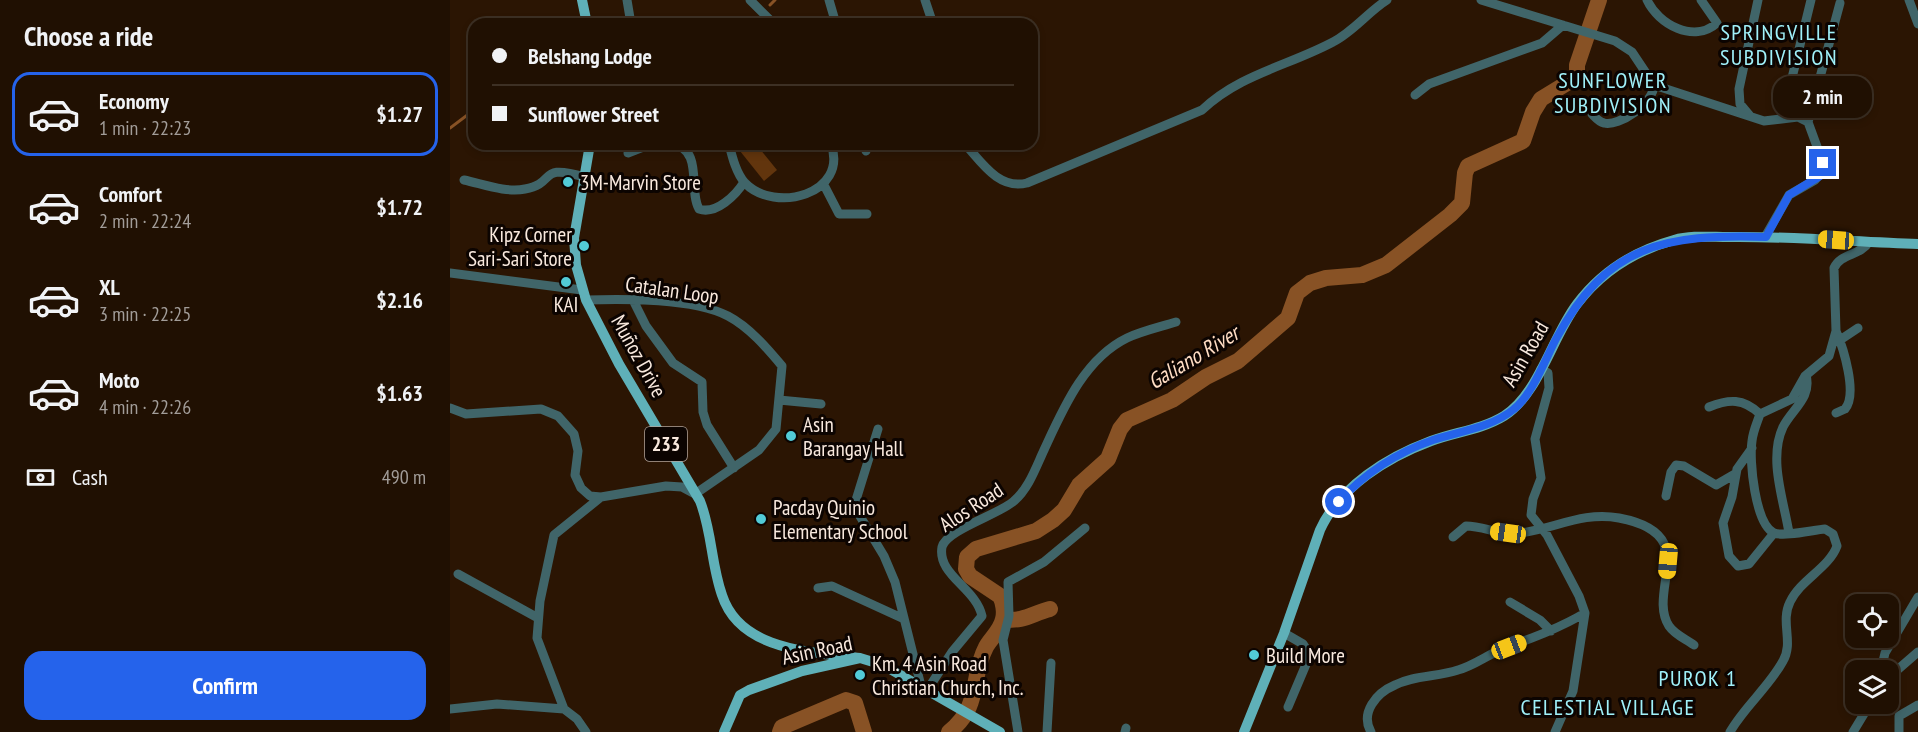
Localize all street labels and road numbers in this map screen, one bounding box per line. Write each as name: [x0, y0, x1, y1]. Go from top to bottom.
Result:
street label: Catalan Loop: [624, 270, 720, 310]
street label: Muñoz Drive: [605, 310, 673, 402]
street label: Asin Road: [1496, 316, 1554, 392]
road number: 233: [645, 427, 687, 461]
street label: Alos Road: [934, 476, 1008, 538]
street label: Asin Road: [779, 629, 855, 671]

